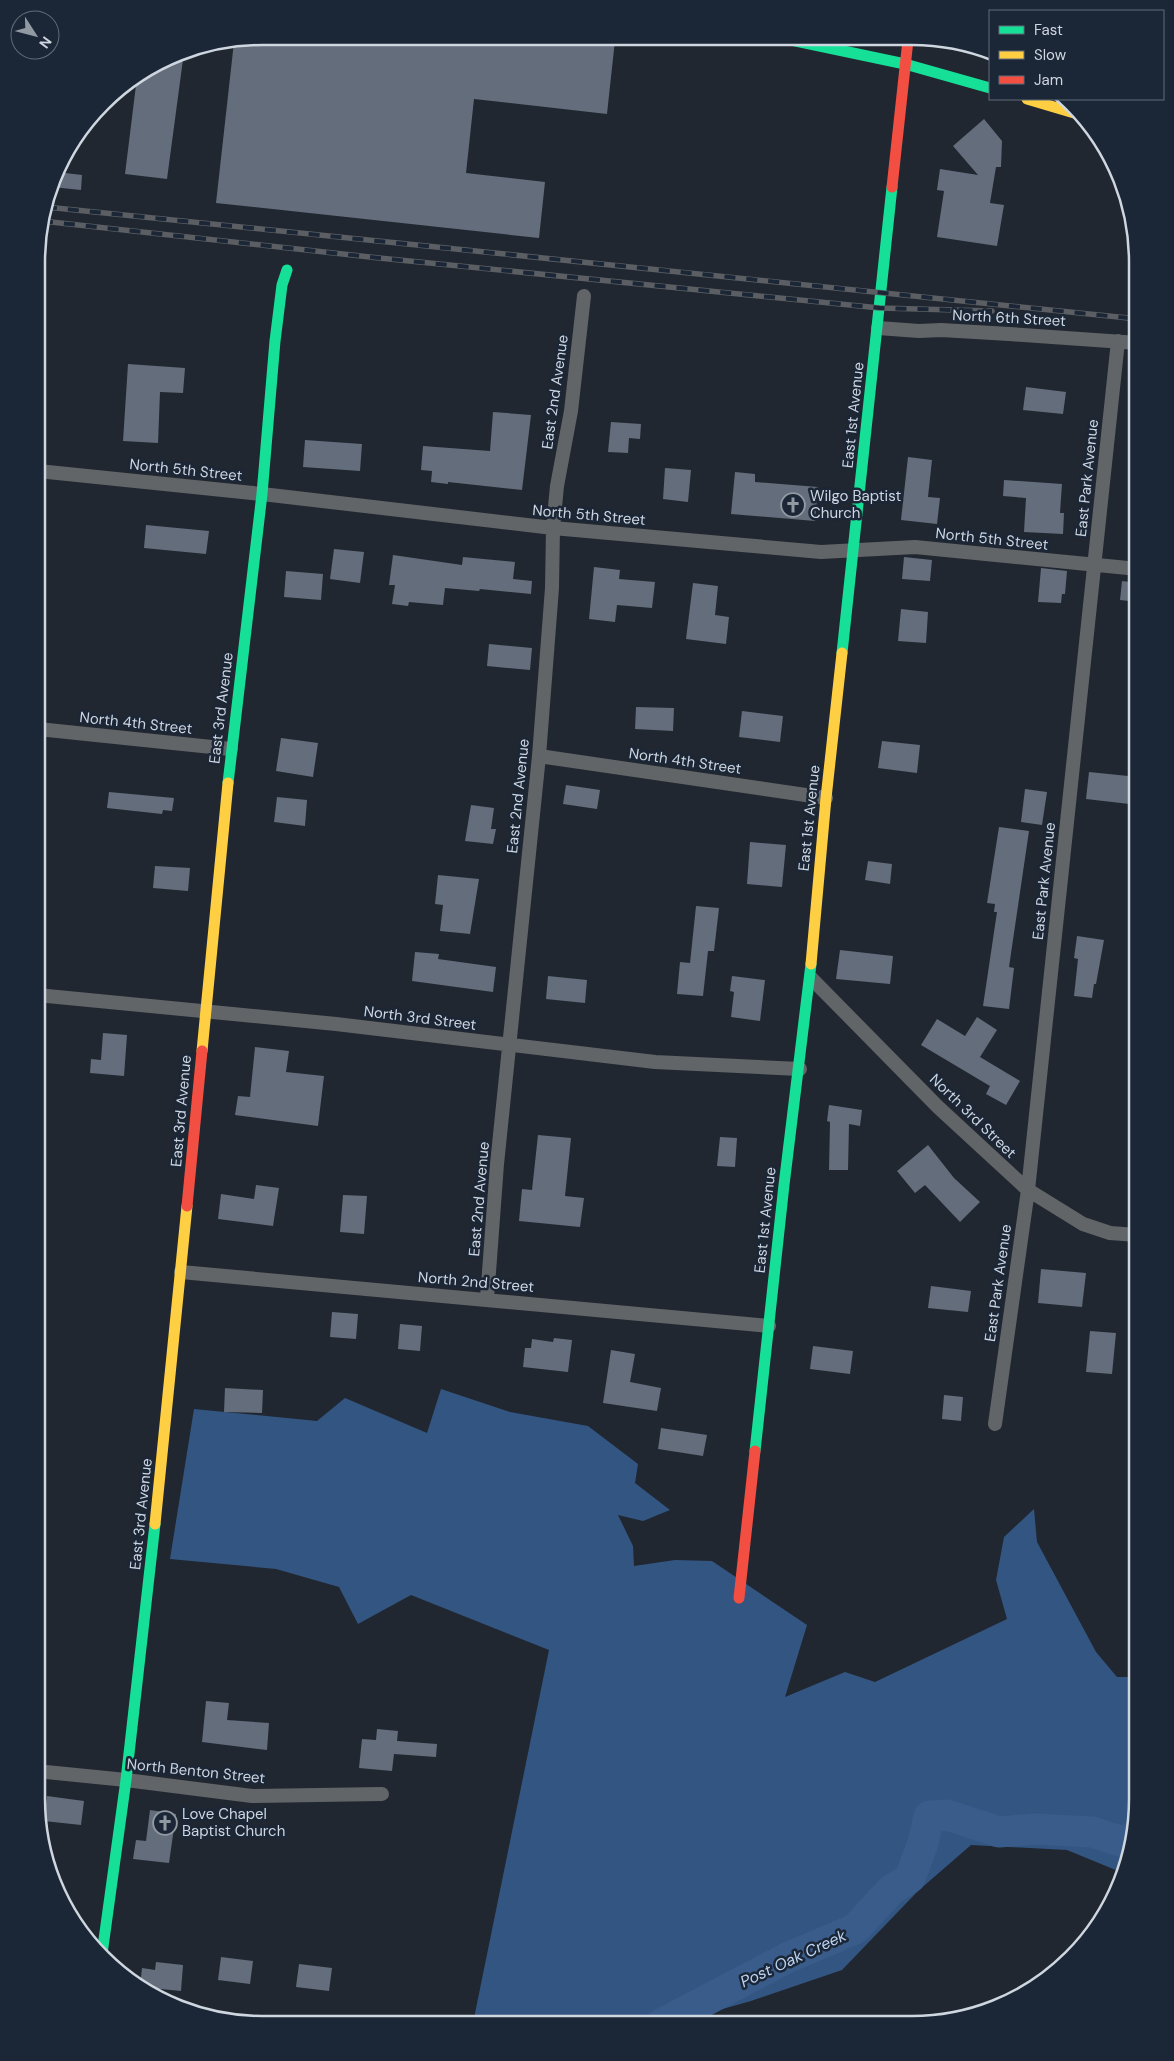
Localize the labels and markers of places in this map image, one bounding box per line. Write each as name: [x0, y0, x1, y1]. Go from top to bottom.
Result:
place label: Wilgo Baptist Church: [810, 486, 901, 523]
church icon: Wilgo Baptist Church: [780, 492, 806, 518]
place label: Love Chapel Baptist Church: [182, 1804, 285, 1841]
church icon: Love Chapel Baptist Church: [152, 1810, 178, 1836]

